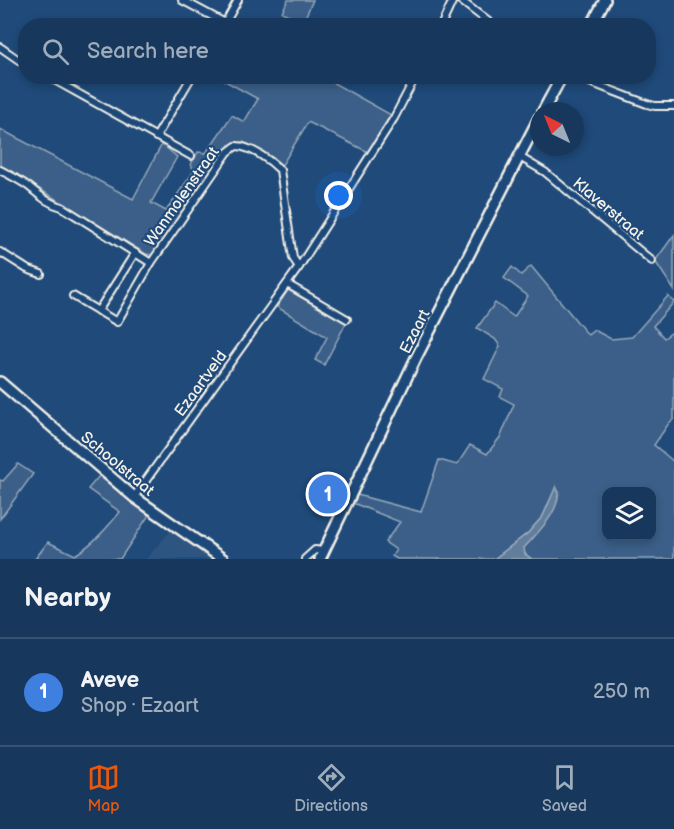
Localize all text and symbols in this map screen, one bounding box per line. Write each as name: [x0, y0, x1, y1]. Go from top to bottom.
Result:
search box: [18, 18, 656, 84]
icon: search: [39, 35, 72, 68]
text: Search here: [87, 38, 209, 65]
north arrow: [530, 102, 584, 156]
street label: Wanmolenstraat: [141, 143, 224, 250]
street label: Klaverstraat: [569, 174, 647, 244]
your location: [324, 181, 353, 210]
street label: Ezaart: [396, 306, 435, 357]
street label: Ezaartveld: [171, 347, 231, 420]
street label: Schoolstraat: [76, 428, 158, 500]
pin: 1: [308, 472, 348, 516]
map controls: [602, 487, 656, 541]
button: layers: [602, 487, 656, 541]
text: Nearby: [24, 583, 111, 614]
text: Aveve: [81, 667, 139, 694]
text: 1: [39, 680, 48, 704]
text: 250 m: [593, 680, 650, 704]
text: Shop · Ezaart: [81, 694, 199, 718]
tab: Map: [87, 761, 120, 816]
tab: Directions: [294, 761, 368, 816]
tab: Saved: [542, 761, 587, 816]

